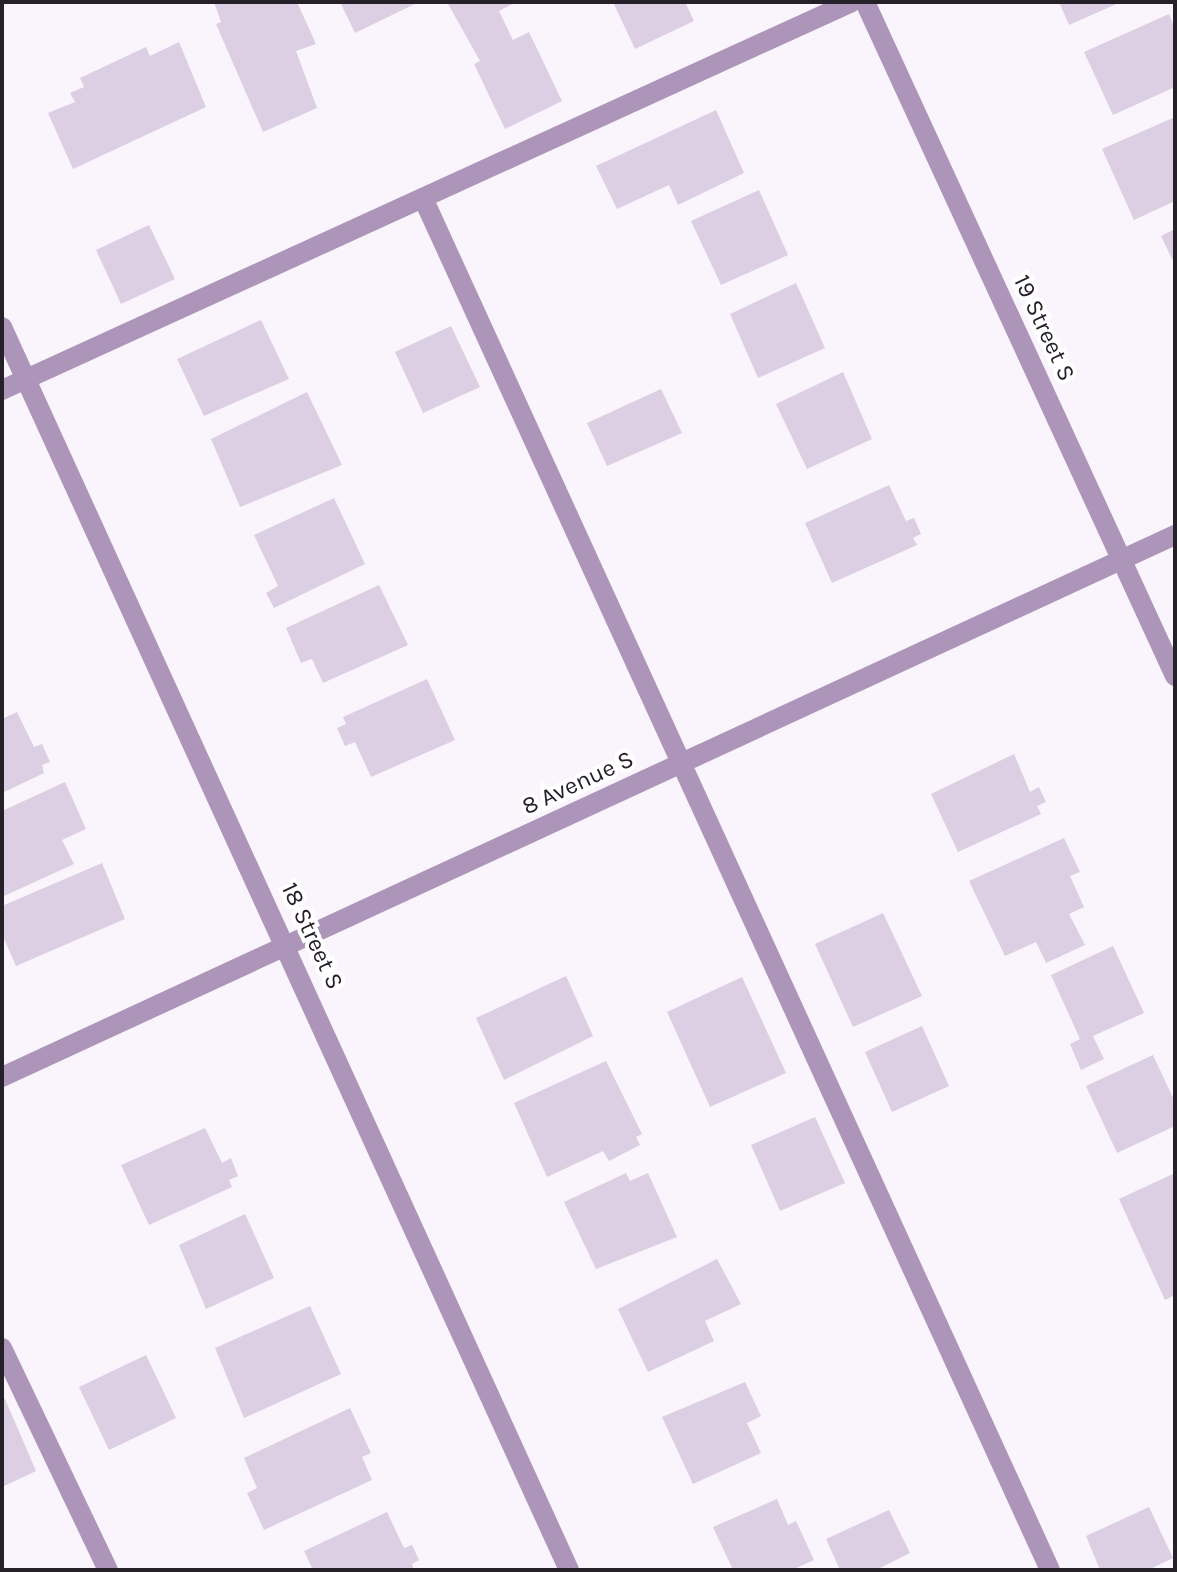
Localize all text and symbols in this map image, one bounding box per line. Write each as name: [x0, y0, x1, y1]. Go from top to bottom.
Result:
street label: 19 Street S: [1007, 270, 1081, 386]
street label: 8 Avenue S: [518, 745, 638, 821]
street label: 18 Street S: [275, 878, 349, 994]

